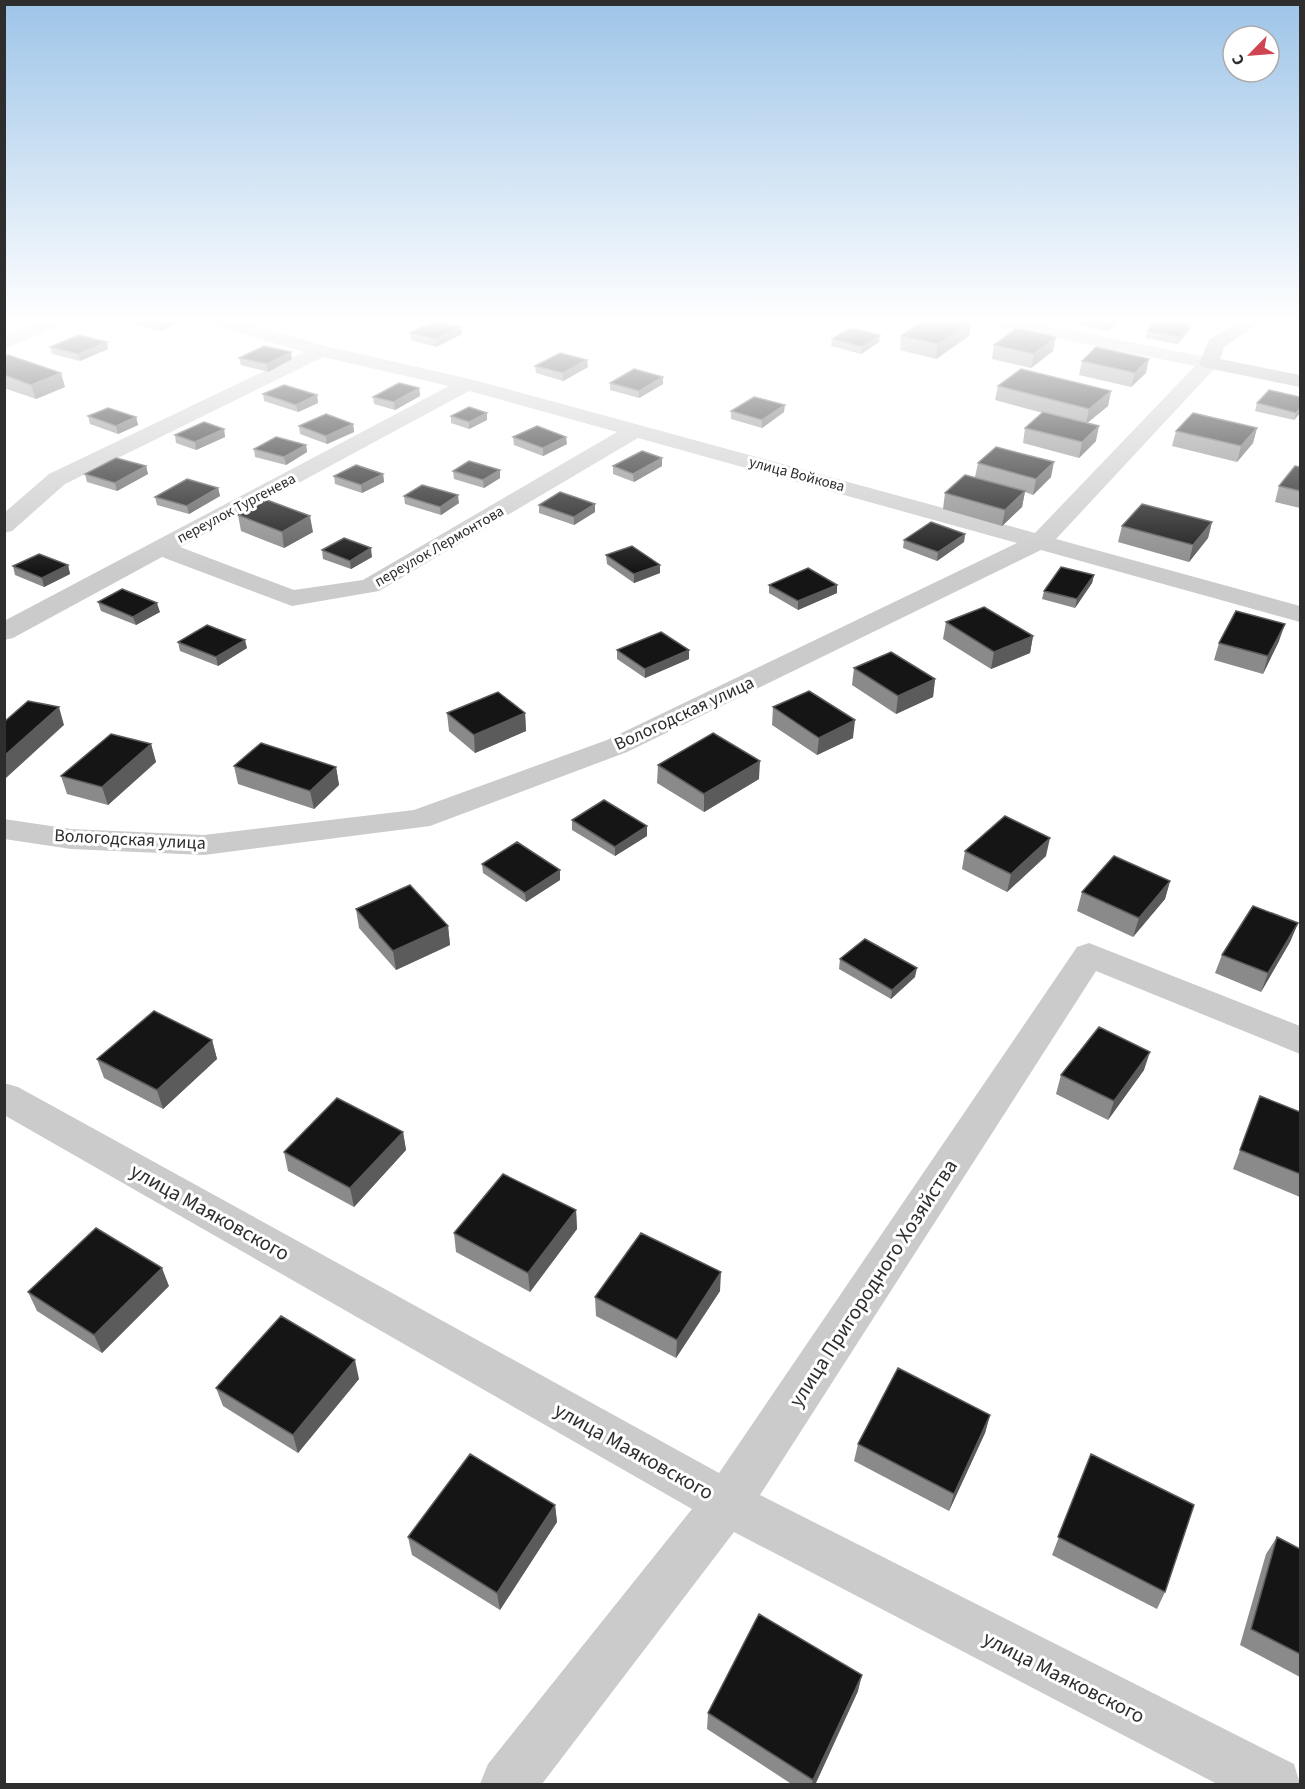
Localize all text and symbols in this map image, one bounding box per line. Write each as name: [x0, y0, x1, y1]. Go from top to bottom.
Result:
north arrow: [1221, 24, 1281, 84]
text: С: [1226, 51, 1250, 69]
street label: улица Войкова: [747, 452, 847, 497]
street label: переулок Тургенева: [173, 468, 299, 549]
street label: переулок Лермонтова: [371, 501, 508, 592]
street label: Вологодская улица: [610, 670, 758, 757]
street label: Вологодская улица: [54, 823, 206, 856]
street label: улица Пригородного Хозяйства: [781, 1153, 965, 1413]
street label: улица Маяковского: [125, 1156, 295, 1268]
street label: улица Маяковского: [549, 1395, 719, 1507]
street label: улица Маяковского: [978, 1623, 1150, 1731]

